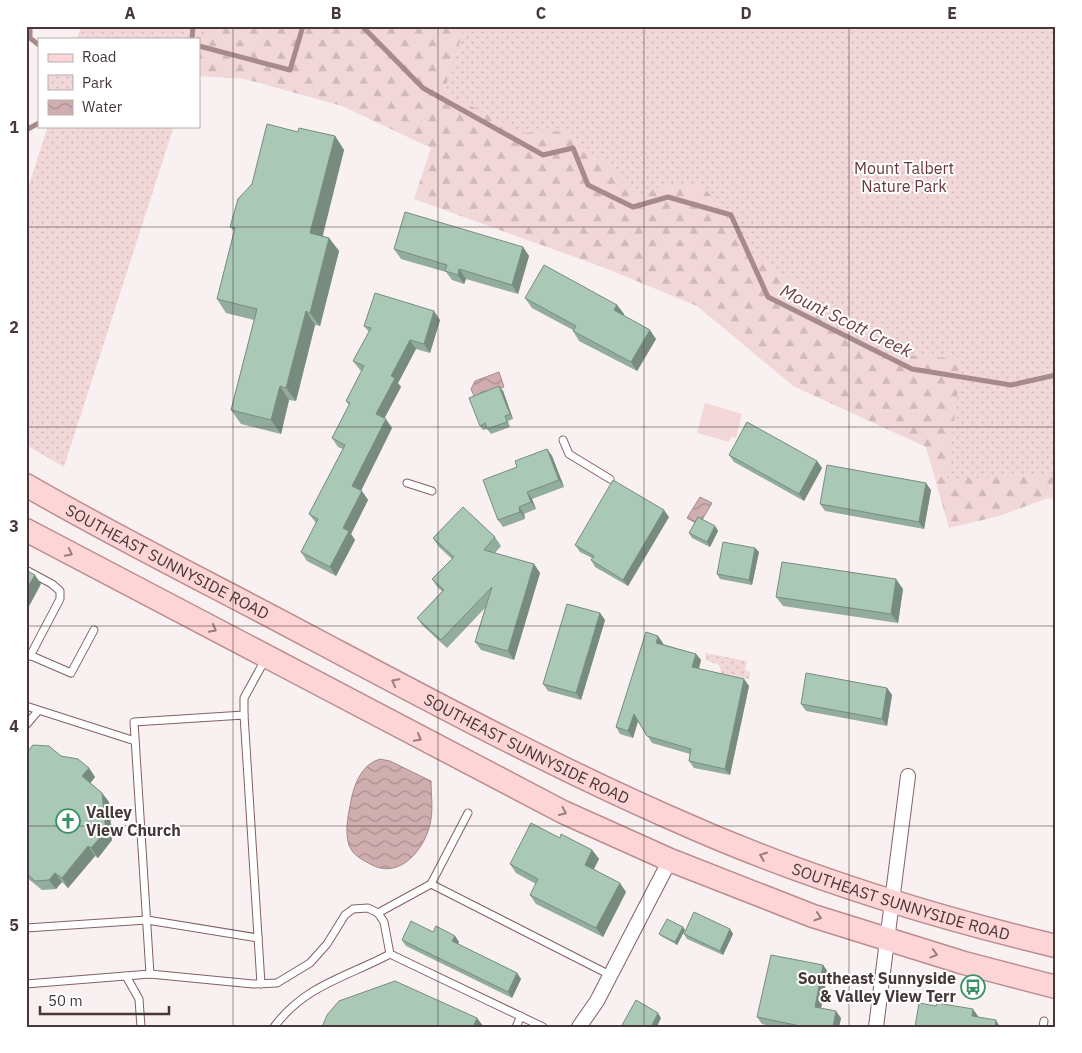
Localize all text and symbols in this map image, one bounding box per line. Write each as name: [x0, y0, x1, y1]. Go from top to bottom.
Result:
text: A: [125, 3, 136, 23]
text: B: [331, 3, 342, 23]
text: C: [536, 3, 546, 23]
text: D: [740, 3, 752, 23]
text: E: [947, 3, 957, 23]
legend: [38, 38, 200, 128]
text: Road: [82, 47, 117, 66]
text: Park: [82, 73, 112, 92]
text: Water: [82, 97, 123, 116]
text: 1: [9, 117, 19, 137]
park label: Mount Talbert Nature Park: [854, 158, 954, 196]
water label: Mount Scott Creek: [777, 279, 916, 363]
text: 2: [9, 317, 19, 337]
street label: SOUTHEAST SUNNYSIDE ROAD: [62, 500, 273, 624]
text: 3: [9, 516, 19, 536]
one-way arrow: [64, 547, 73, 557]
one-way arrow: [207, 623, 216, 633]
one-way arrow: [391, 678, 400, 688]
street label: SOUTHEAST SUNNYSIDE ROAD: [421, 689, 633, 808]
text: 4: [9, 716, 19, 736]
one-way arrow: [413, 732, 422, 742]
place label: Valley View Church: [86, 802, 181, 840]
one-way arrow: [558, 806, 567, 816]
church icon: Valley View Church: [55, 808, 81, 834]
one-way arrow: [760, 852, 768, 862]
street label: SOUTHEAST SUNNYSIDE ROAD: [789, 858, 1012, 944]
one-way arrow: [813, 911, 821, 921]
text: 5: [9, 915, 19, 935]
one-way arrow: [929, 949, 937, 959]
place label: Southeast Sunnyside & Valley View Terr: [798, 968, 957, 1006]
bus stop icon: Southeast Sunnyside & Valley View Terr: [960, 974, 986, 1000]
scale bar: [40, 983, 169, 1015]
text: 50 m: [48, 991, 83, 1010]

